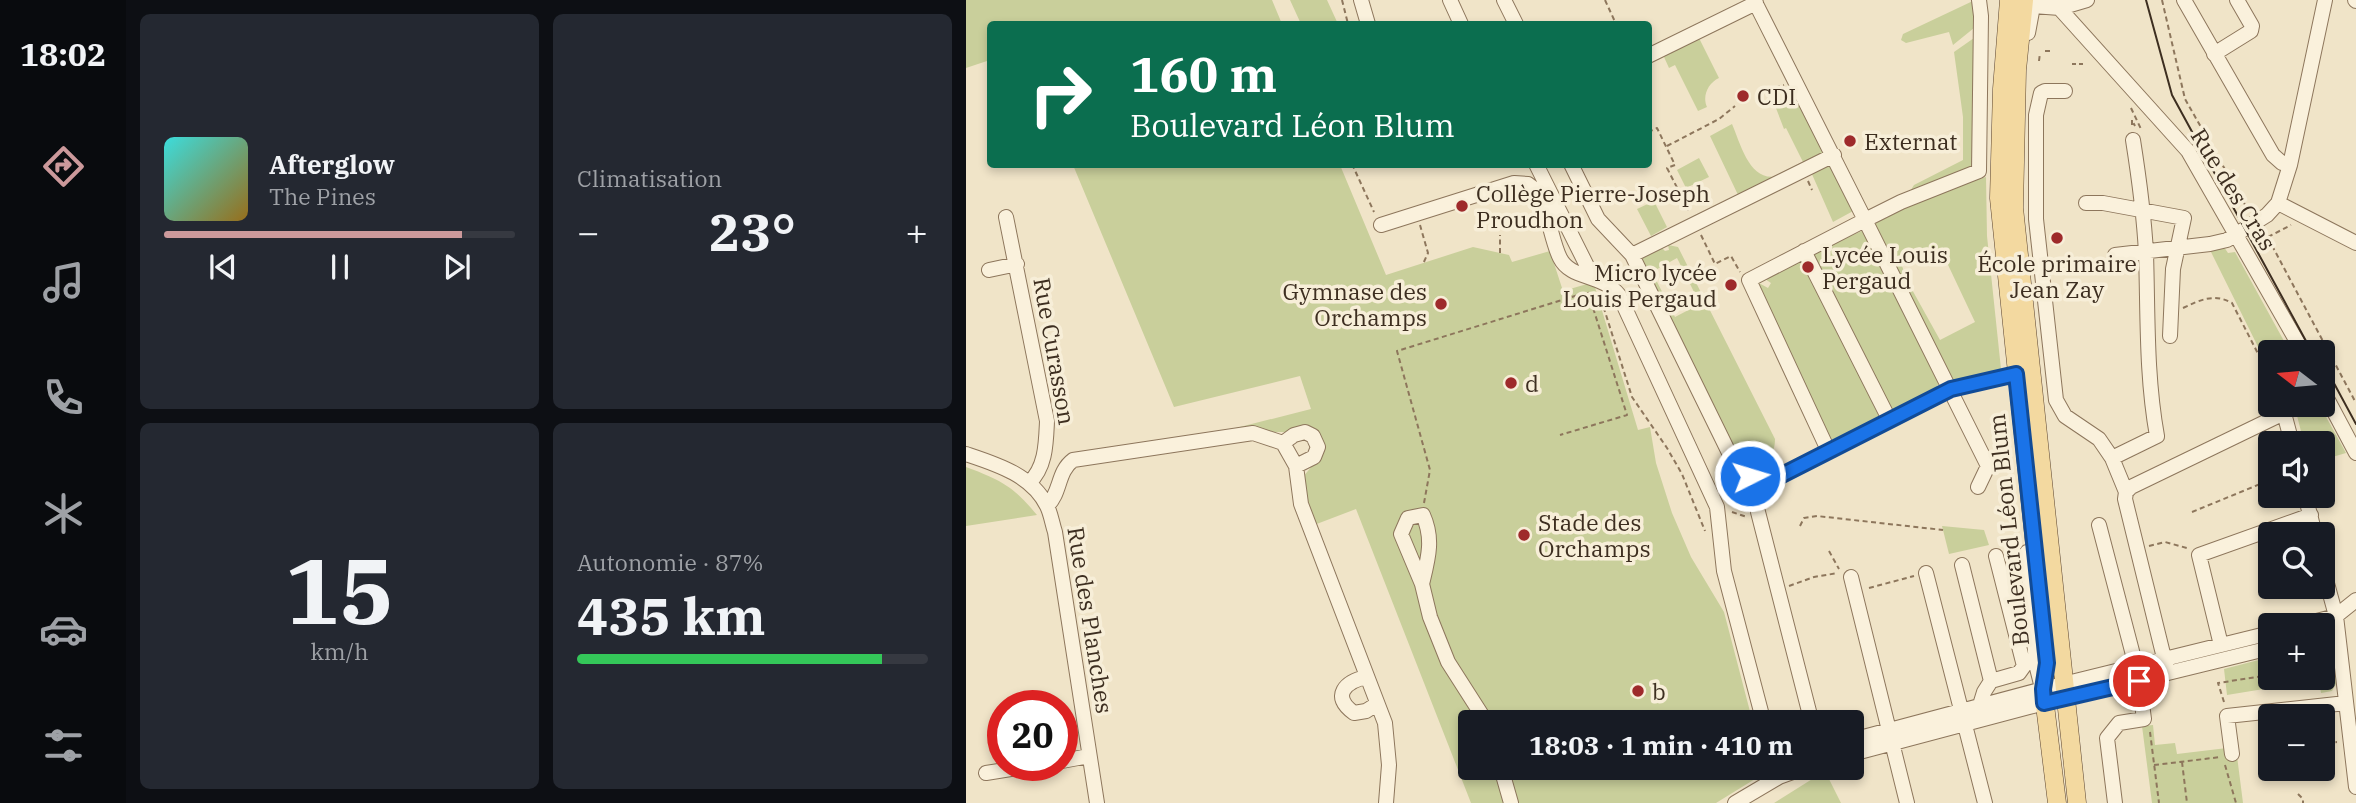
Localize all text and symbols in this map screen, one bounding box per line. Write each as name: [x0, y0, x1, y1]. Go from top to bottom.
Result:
text: 18:02: [20, 33, 106, 75]
text: 160 m: [1130, 42, 1277, 105]
icon: right: [1015, 49, 1106, 140]
place label: CDI: [1757, 81, 1796, 111]
marker: CDI: [1735, 88, 1751, 104]
text: Boulevard Léon Blum: [1130, 104, 1455, 146]
street label: Rue des Cras: [2185, 122, 2283, 256]
place label: Externat: [1864, 126, 1957, 156]
marker: Externat: [1842, 133, 1858, 149]
icon: directions: [39, 142, 88, 191]
text: Afterglow: [269, 147, 395, 181]
text: Climatisation: [577, 163, 722, 193]
place label: Collège Pierre-Joseph Proudhon: [1476, 178, 1710, 234]
text: The Pines: [269, 181, 376, 211]
text: 23°: [709, 198, 796, 265]
marker: Collège Pierre-Joseph Proudhon: [1454, 198, 1470, 214]
text: −: [577, 207, 600, 256]
text: +: [905, 207, 928, 256]
marker: École primaire Jean Zay: [2049, 230, 2065, 246]
place label: Lycée Louis Pergaud: [1822, 239, 1948, 295]
icon: previous: [204, 248, 242, 286]
icon: pause: [321, 248, 359, 286]
icon: next: [438, 248, 476, 286]
place label: École primaire Jean Zay: [1977, 248, 2137, 304]
place label: Micro lycée Louis Pergaud: [1563, 257, 1717, 313]
icon: music: [39, 258, 88, 307]
marker: Lycée Louis Pergaud: [1800, 259, 1816, 275]
street label: Rue Curasson: [1027, 275, 1083, 427]
place label: Gymnase des Orchamps: [1283, 276, 1427, 332]
marker: Micro lycée Louis Pergaud: [1723, 277, 1739, 293]
marker: Gymnase des Orchamps: [1433, 296, 1449, 312]
north arrow: [2258, 340, 2334, 416]
map controls: [2258, 340, 2335, 781]
place label: d: [1525, 368, 1539, 398]
icon: phone: [39, 373, 88, 422]
marker: d: [1503, 375, 1519, 391]
street label: Boulevard Léon Blum: [1981, 412, 2035, 648]
button: sound: [2258, 431, 2335, 508]
position arrow: [1713, 439, 1787, 513]
icon: climate: [39, 489, 88, 538]
place label: Stade des Orchamps: [1538, 507, 1651, 563]
button: search: [2258, 522, 2335, 599]
street label: Rue des Planches: [1061, 525, 1121, 715]
marker: Stade des Orchamps: [1516, 527, 1532, 543]
text: 15: [285, 531, 394, 649]
text: Autonomie · 87%: [577, 547, 764, 577]
text: 435 km: [577, 582, 766, 649]
icon: car: [39, 605, 88, 654]
button: +: [2258, 613, 2335, 690]
text: km/h: [310, 636, 369, 666]
pin: [2109, 651, 2169, 711]
icon: arrive: [2120, 662, 2158, 700]
place label: b: [1652, 676, 1666, 706]
marker: b: [1630, 683, 1646, 699]
speed limit sign: 20: [987, 690, 1078, 781]
button: −: [2258, 704, 2335, 781]
icon: filters: [39, 721, 88, 770]
text: 18:03 · 1 min · 410 m: [1529, 728, 1793, 762]

